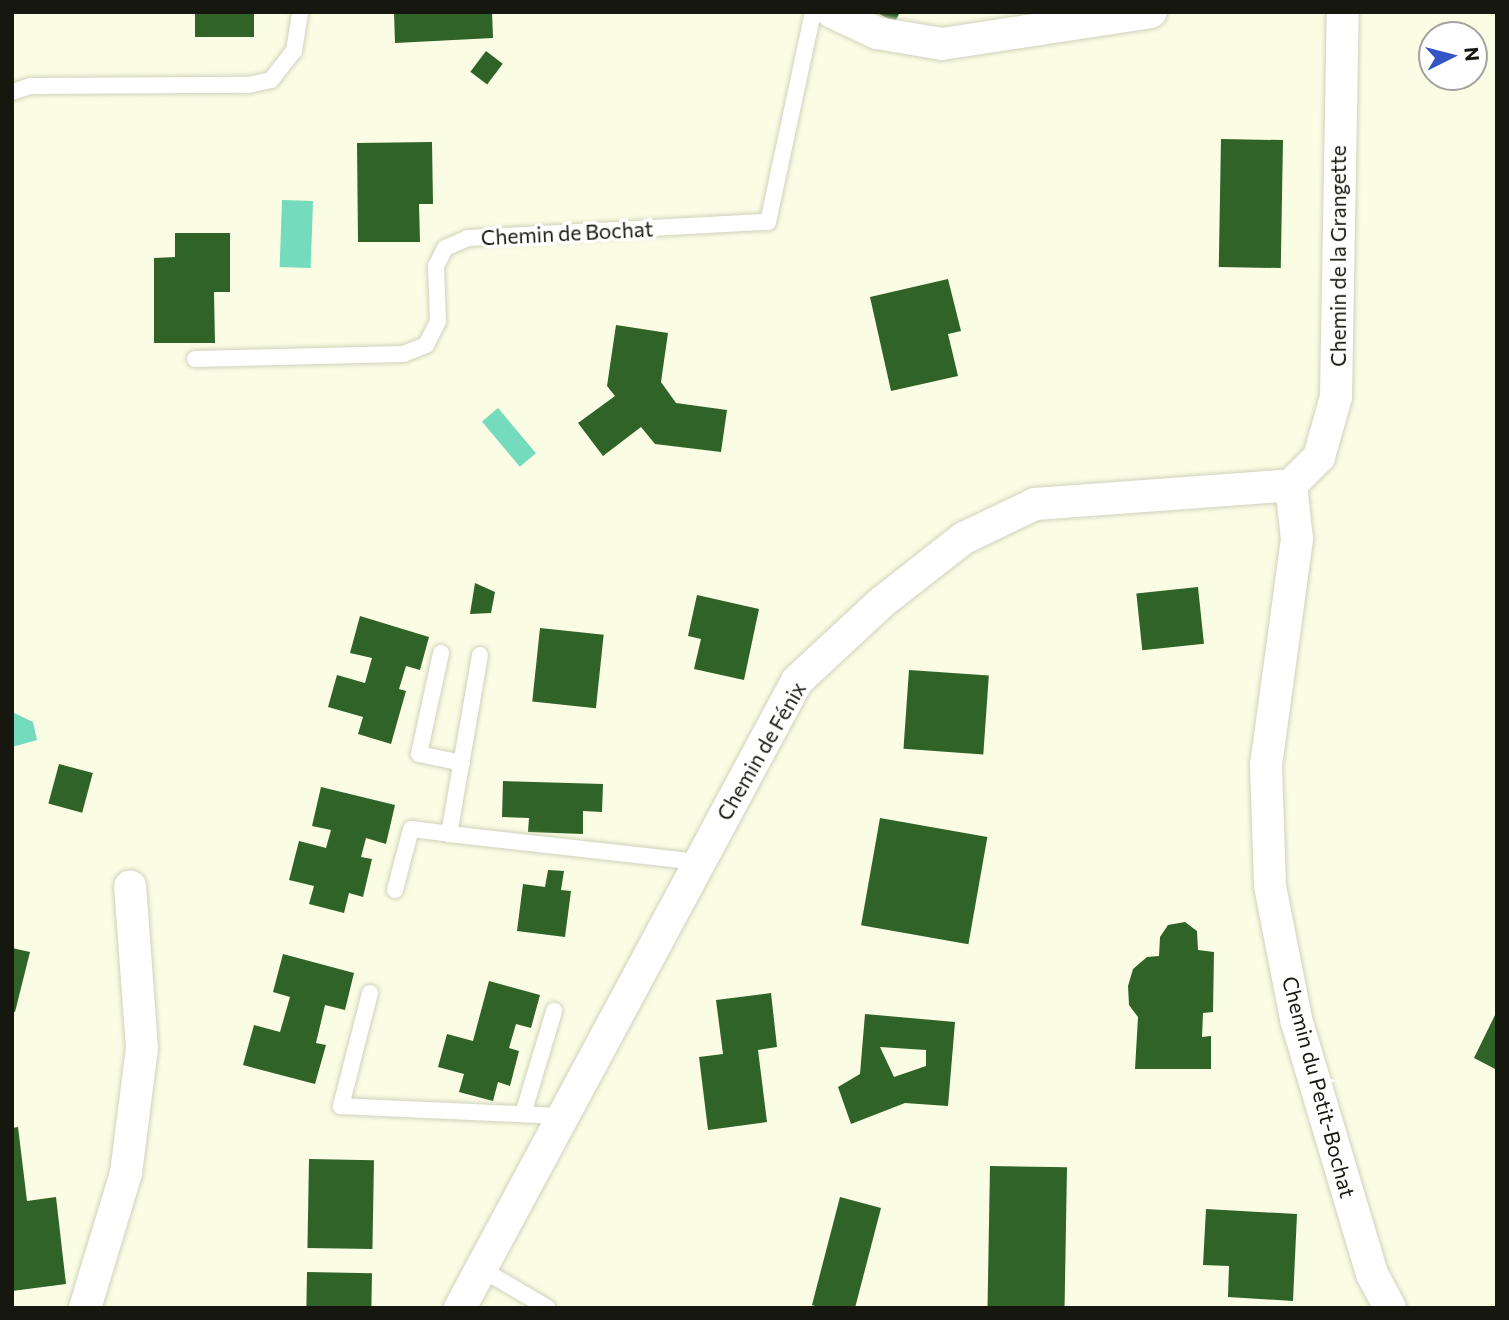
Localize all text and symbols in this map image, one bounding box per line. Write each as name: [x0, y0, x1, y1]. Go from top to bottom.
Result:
north arrow: [1418, 21, 1488, 91]
text: N: [1460, 46, 1485, 62]
street label: Chemin de la Grangette: [1325, 145, 1351, 367]
street label: Chemin de Bochat: [480, 216, 654, 250]
street label: Chemin de Fénix: [711, 677, 811, 825]
street label: Chemin du Petit-Bochat: [1277, 973, 1361, 1201]

